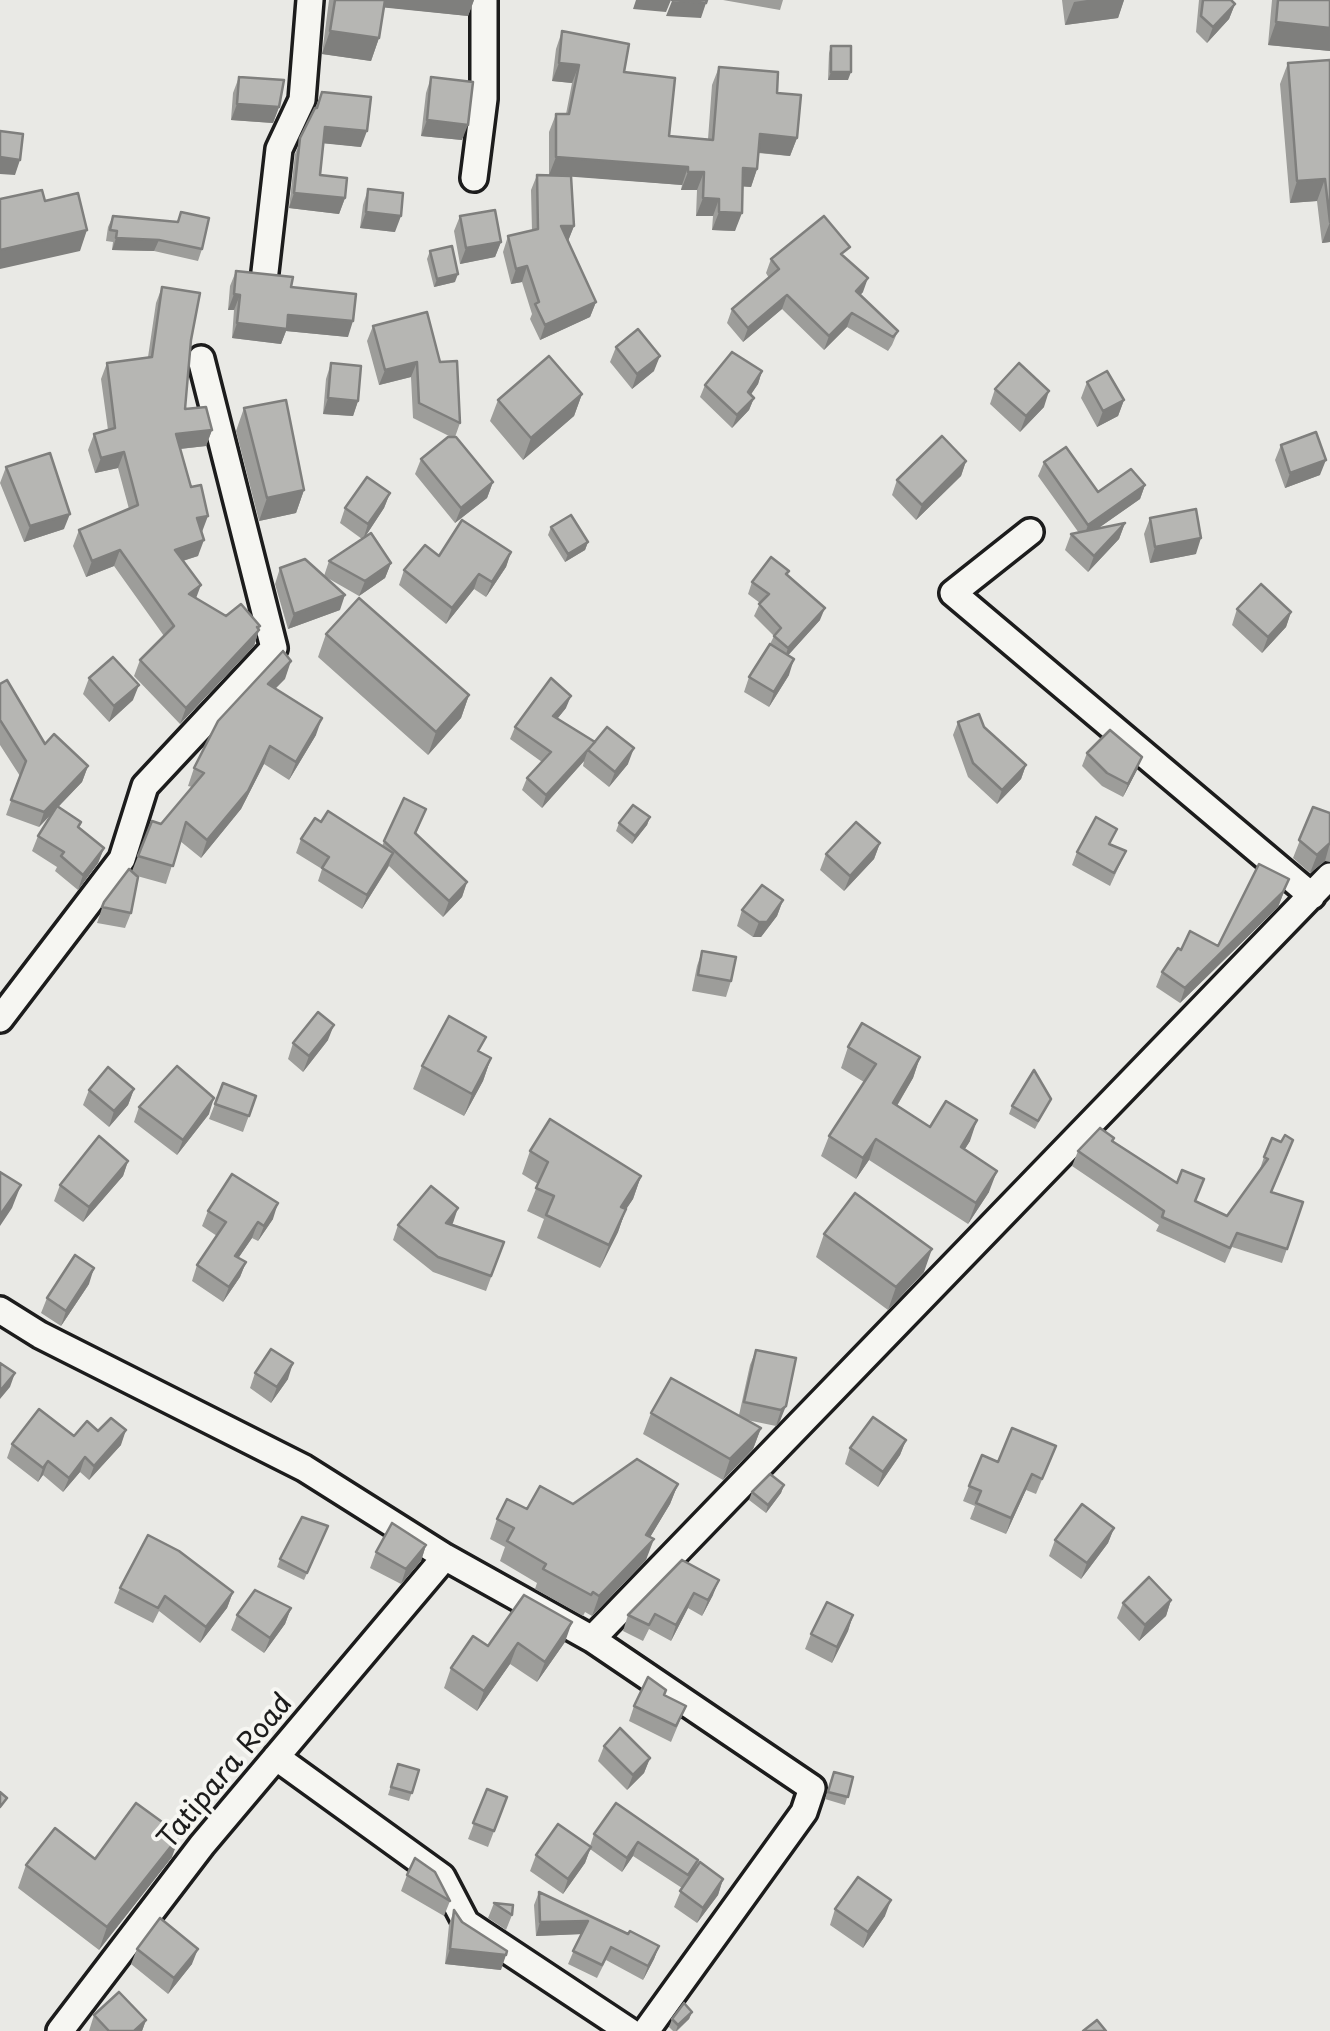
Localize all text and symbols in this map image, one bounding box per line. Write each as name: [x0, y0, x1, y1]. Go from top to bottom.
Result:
street label: Tatipara Road: [151, 1688, 301, 1856]

